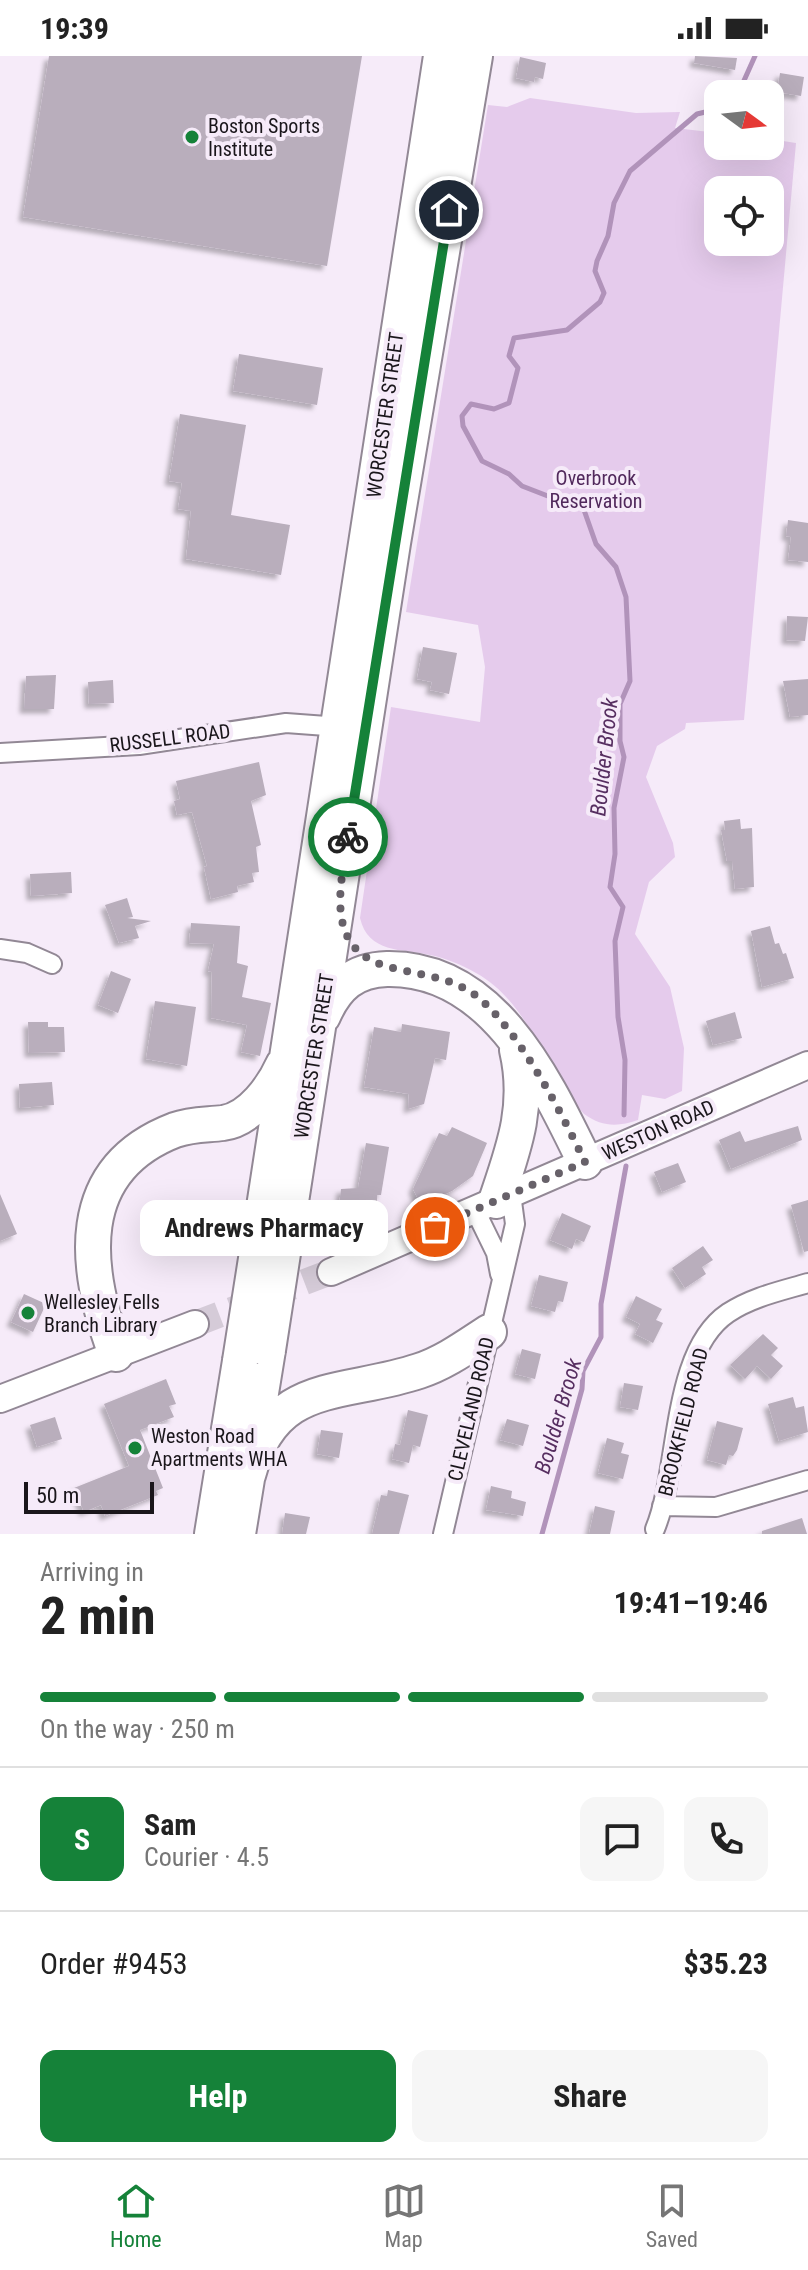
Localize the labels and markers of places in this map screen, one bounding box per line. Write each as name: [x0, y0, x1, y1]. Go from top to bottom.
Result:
place label: Boston Sports Institute: [208, 114, 320, 161]
marker: Boston Sports Institute: [183, 128, 201, 146]
pin: [415, 176, 483, 244]
pin: [401, 1193, 469, 1261]
callout: Andrews Pharmacy: [139, 1199, 387, 1255]
place label: Wellesley Fells Branch Library: [44, 1290, 160, 1337]
marker: Wellesley Fells Branch Library: [19, 1304, 37, 1322]
place label: Weston Road Apartments WHA: [151, 1424, 288, 1471]
marker: Weston Road Apartments WHA: [126, 1439, 144, 1457]

